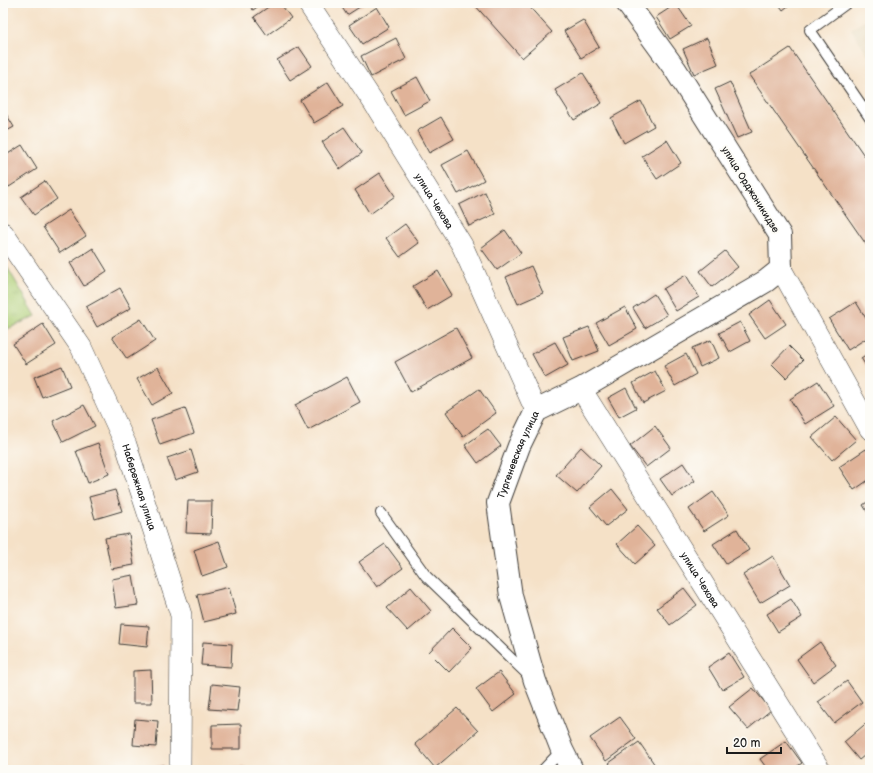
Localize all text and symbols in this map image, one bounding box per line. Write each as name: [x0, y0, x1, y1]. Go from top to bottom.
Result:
street label: улица Орджоникидзе: [719, 144, 782, 235]
street label: улица Чехова: [412, 171, 456, 232]
street label: Тургеневская улица: [495, 409, 542, 500]
street label: Набережная улица: [119, 442, 158, 532]
street label: улица Чехова: [678, 550, 722, 610]
scale bar: [727, 729, 781, 755]
text: 20 m: [733, 736, 760, 751]

